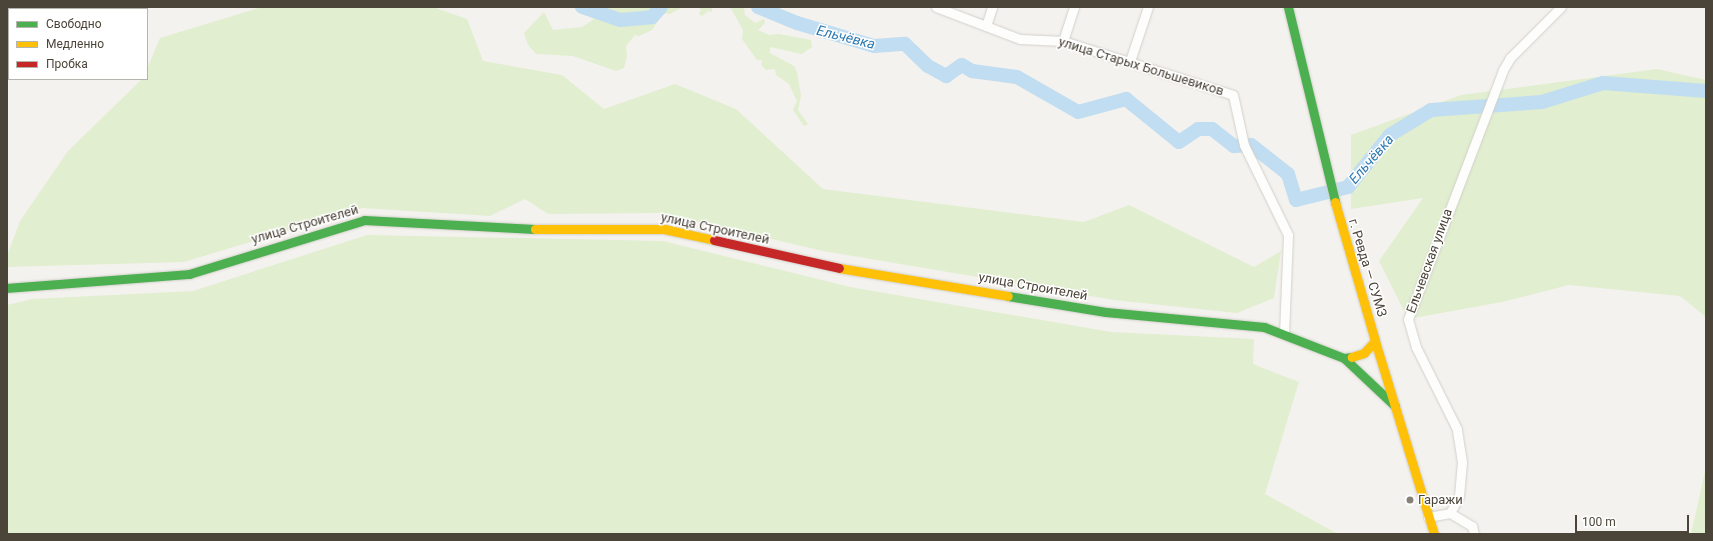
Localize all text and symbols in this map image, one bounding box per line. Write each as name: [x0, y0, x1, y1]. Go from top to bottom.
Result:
legend: [8, 8, 148, 80]
text: Свободно: [46, 17, 102, 31]
water label: Ельчёвка: [815, 22, 877, 52]
street label: улица Старых Большевиков: [1057, 34, 1225, 100]
text: Медленно: [46, 37, 104, 51]
text: Пробка: [46, 57, 88, 71]
water label: Ельчёвка: [1345, 131, 1397, 187]
street label: улица Строителей: [250, 202, 360, 248]
street label: Ельчевская улица: [1404, 207, 1456, 315]
street label: улица Строителей: [659, 210, 771, 248]
street label: г. Ревда — СУМЗ: [1345, 217, 1389, 319]
street label: улица Строителей: [977, 270, 1089, 304]
place label: Гаражи: [1418, 492, 1463, 508]
marker: Гаражи: [1405, 495, 1415, 505]
scale bar: [1577, 507, 1691, 533]
text: 100 m: [1582, 515, 1616, 529]

